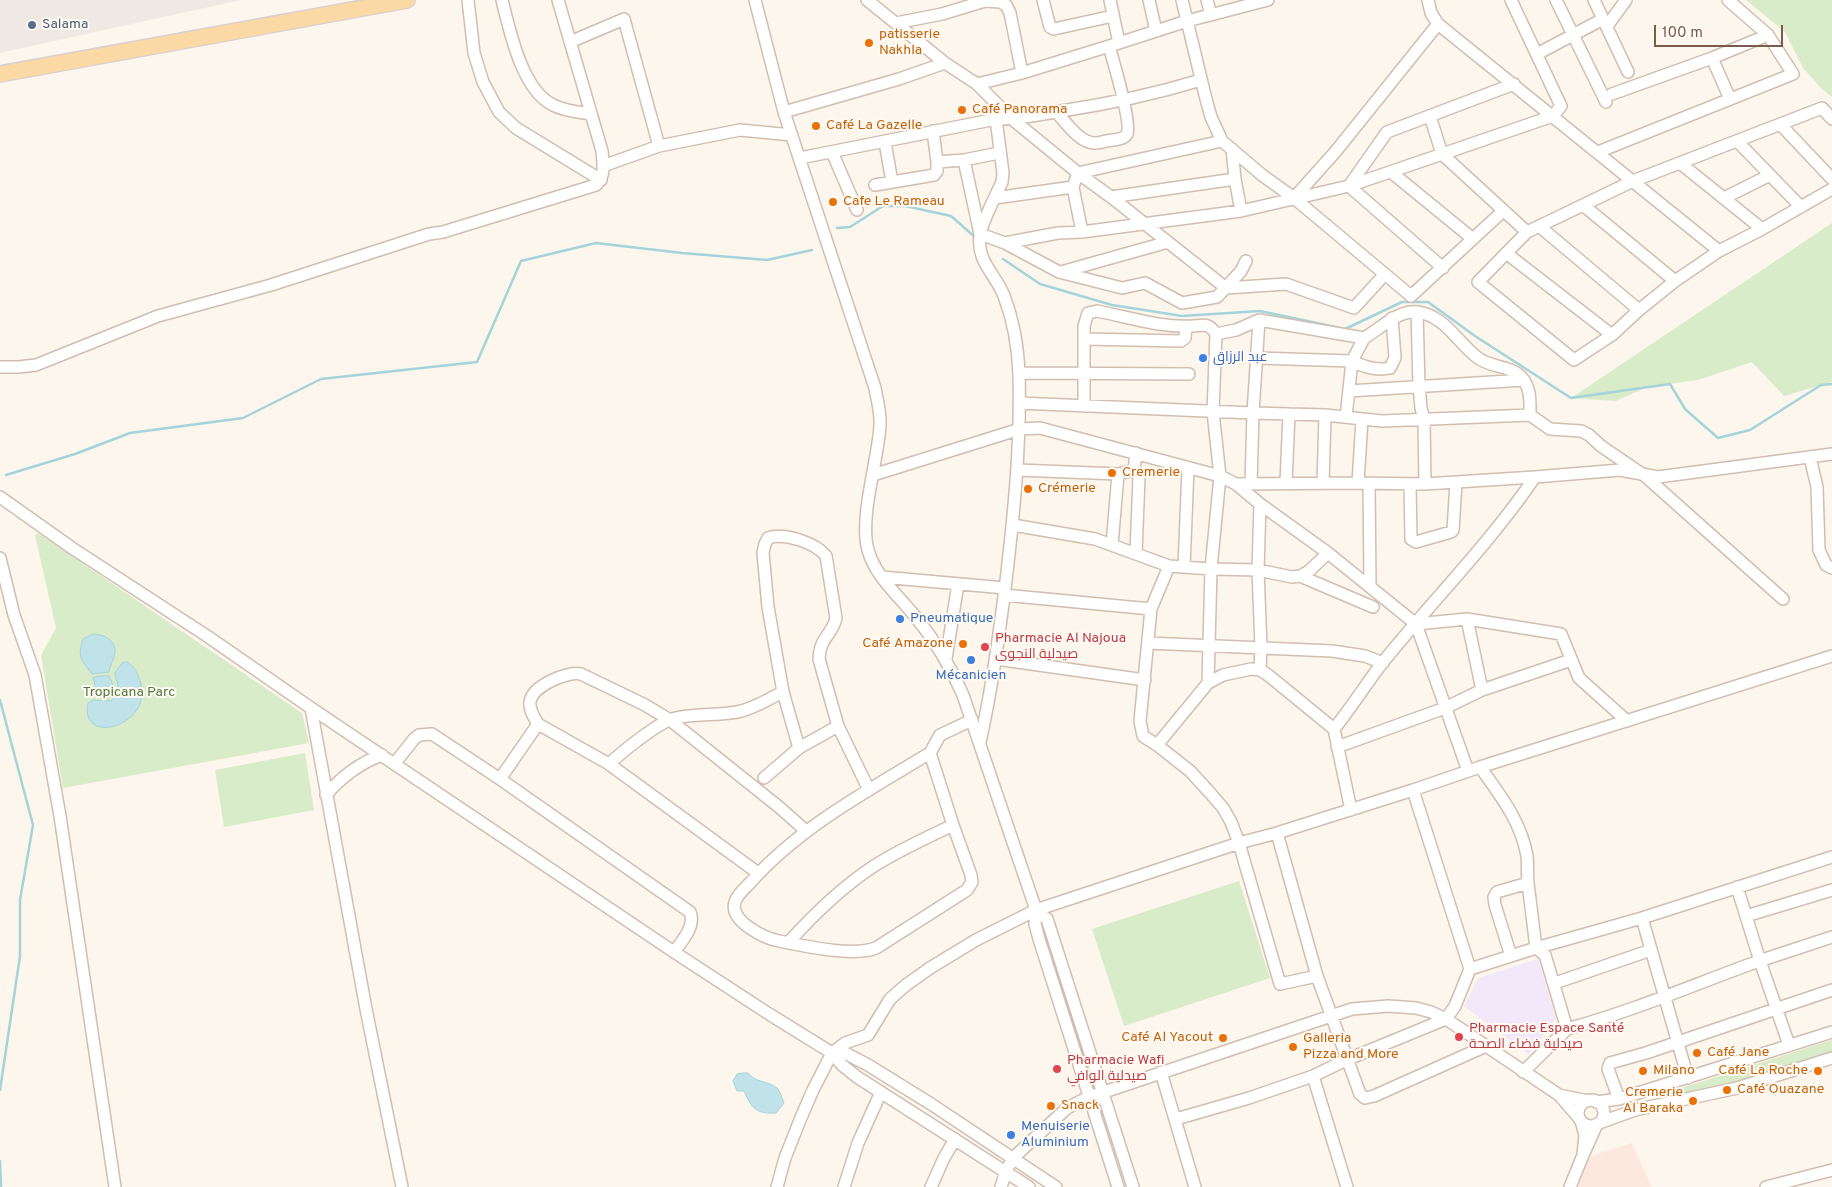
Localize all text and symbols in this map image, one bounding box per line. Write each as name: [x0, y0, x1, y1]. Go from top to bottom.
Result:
scale bar: [1657, 15, 1786, 47]
place label: Salama: [42, 17, 88, 33]
marker: Salama: [26, 19, 38, 31]
text: 100 m: [1662, 24, 1703, 43]
place label: patisserie Nakhla: [879, 27, 940, 59]
marker: patisserie Nakhla: [863, 37, 875, 49]
place label: Café Panorama: [972, 102, 1067, 118]
marker: Café Panorama: [956, 104, 968, 116]
place label: Café La Gazelle: [826, 118, 922, 134]
marker: Café La Gazelle: [810, 120, 822, 132]
place label: Cafe Le Rameau: [843, 194, 945, 210]
marker: Cafe Le Rameau: [827, 196, 839, 208]
place label: عبد الرزاق: [1213, 350, 1268, 366]
marker: عبد الرزاق: [1197, 352, 1209, 364]
place label: Cremerie: [1122, 465, 1180, 481]
marker: Cremerie: [1106, 467, 1118, 479]
place label: Crémerie: [1038, 481, 1096, 497]
marker: Crémerie: [1022, 483, 1034, 495]
place label: Pneumatique: [910, 611, 993, 627]
marker: Pneumatique: [894, 613, 906, 625]
place label: Pharmacie Al Najoua صيدلية النجوى: [995, 631, 1126, 664]
place label: Café Amazone: [862, 636, 953, 652]
marker: Café Amazone: [957, 638, 969, 650]
marker: Pharmacie Al Najoua صيدلية النجوى: [979, 641, 991, 653]
marker: Mécanicien: [965, 654, 977, 666]
place label: Mécanicien: [936, 668, 1006, 684]
park label: Tropicana Parc: [83, 685, 175, 701]
place label: Pharmacie Espace Santé صيدلية فضاء الصحة: [1469, 1021, 1624, 1054]
place label: Café Al Yacout: [1121, 1030, 1213, 1046]
place label: Galleria Pizza and More: [1303, 1031, 1399, 1064]
marker: Pharmacie Espace Santé صيدلية فضاء الصحة: [1453, 1031, 1465, 1043]
marker: Café Al Yacout: [1217, 1032, 1229, 1044]
marker: Galleria Pizza and More: [1287, 1041, 1299, 1053]
place label: Café Jane: [1707, 1045, 1769, 1061]
marker: Café Jane: [1691, 1047, 1703, 1059]
place label: Pharmacie Wafi صيدلية الوافي: [1067, 1053, 1165, 1086]
marker: Pharmacie Wafi صيدلية الوافي: [1051, 1063, 1063, 1075]
place label: Milano: [1653, 1063, 1695, 1079]
place label: Café La Roche: [1718, 1063, 1808, 1079]
marker: Milano: [1637, 1065, 1649, 1077]
marker: Café La Roche: [1812, 1065, 1824, 1077]
place label: Café Ouazane: [1737, 1082, 1824, 1098]
marker: Café Ouazane: [1721, 1084, 1733, 1096]
place label: Cremerie Al Baraka: [1623, 1085, 1683, 1118]
marker: Cremerie Al Baraka: [1687, 1095, 1699, 1107]
place label: Snack: [1061, 1098, 1099, 1114]
marker: Snack: [1045, 1100, 1057, 1112]
place label: Menuiserie Aluminium: [1021, 1119, 1090, 1152]
marker: Menuiserie Aluminium: [1005, 1129, 1017, 1141]

